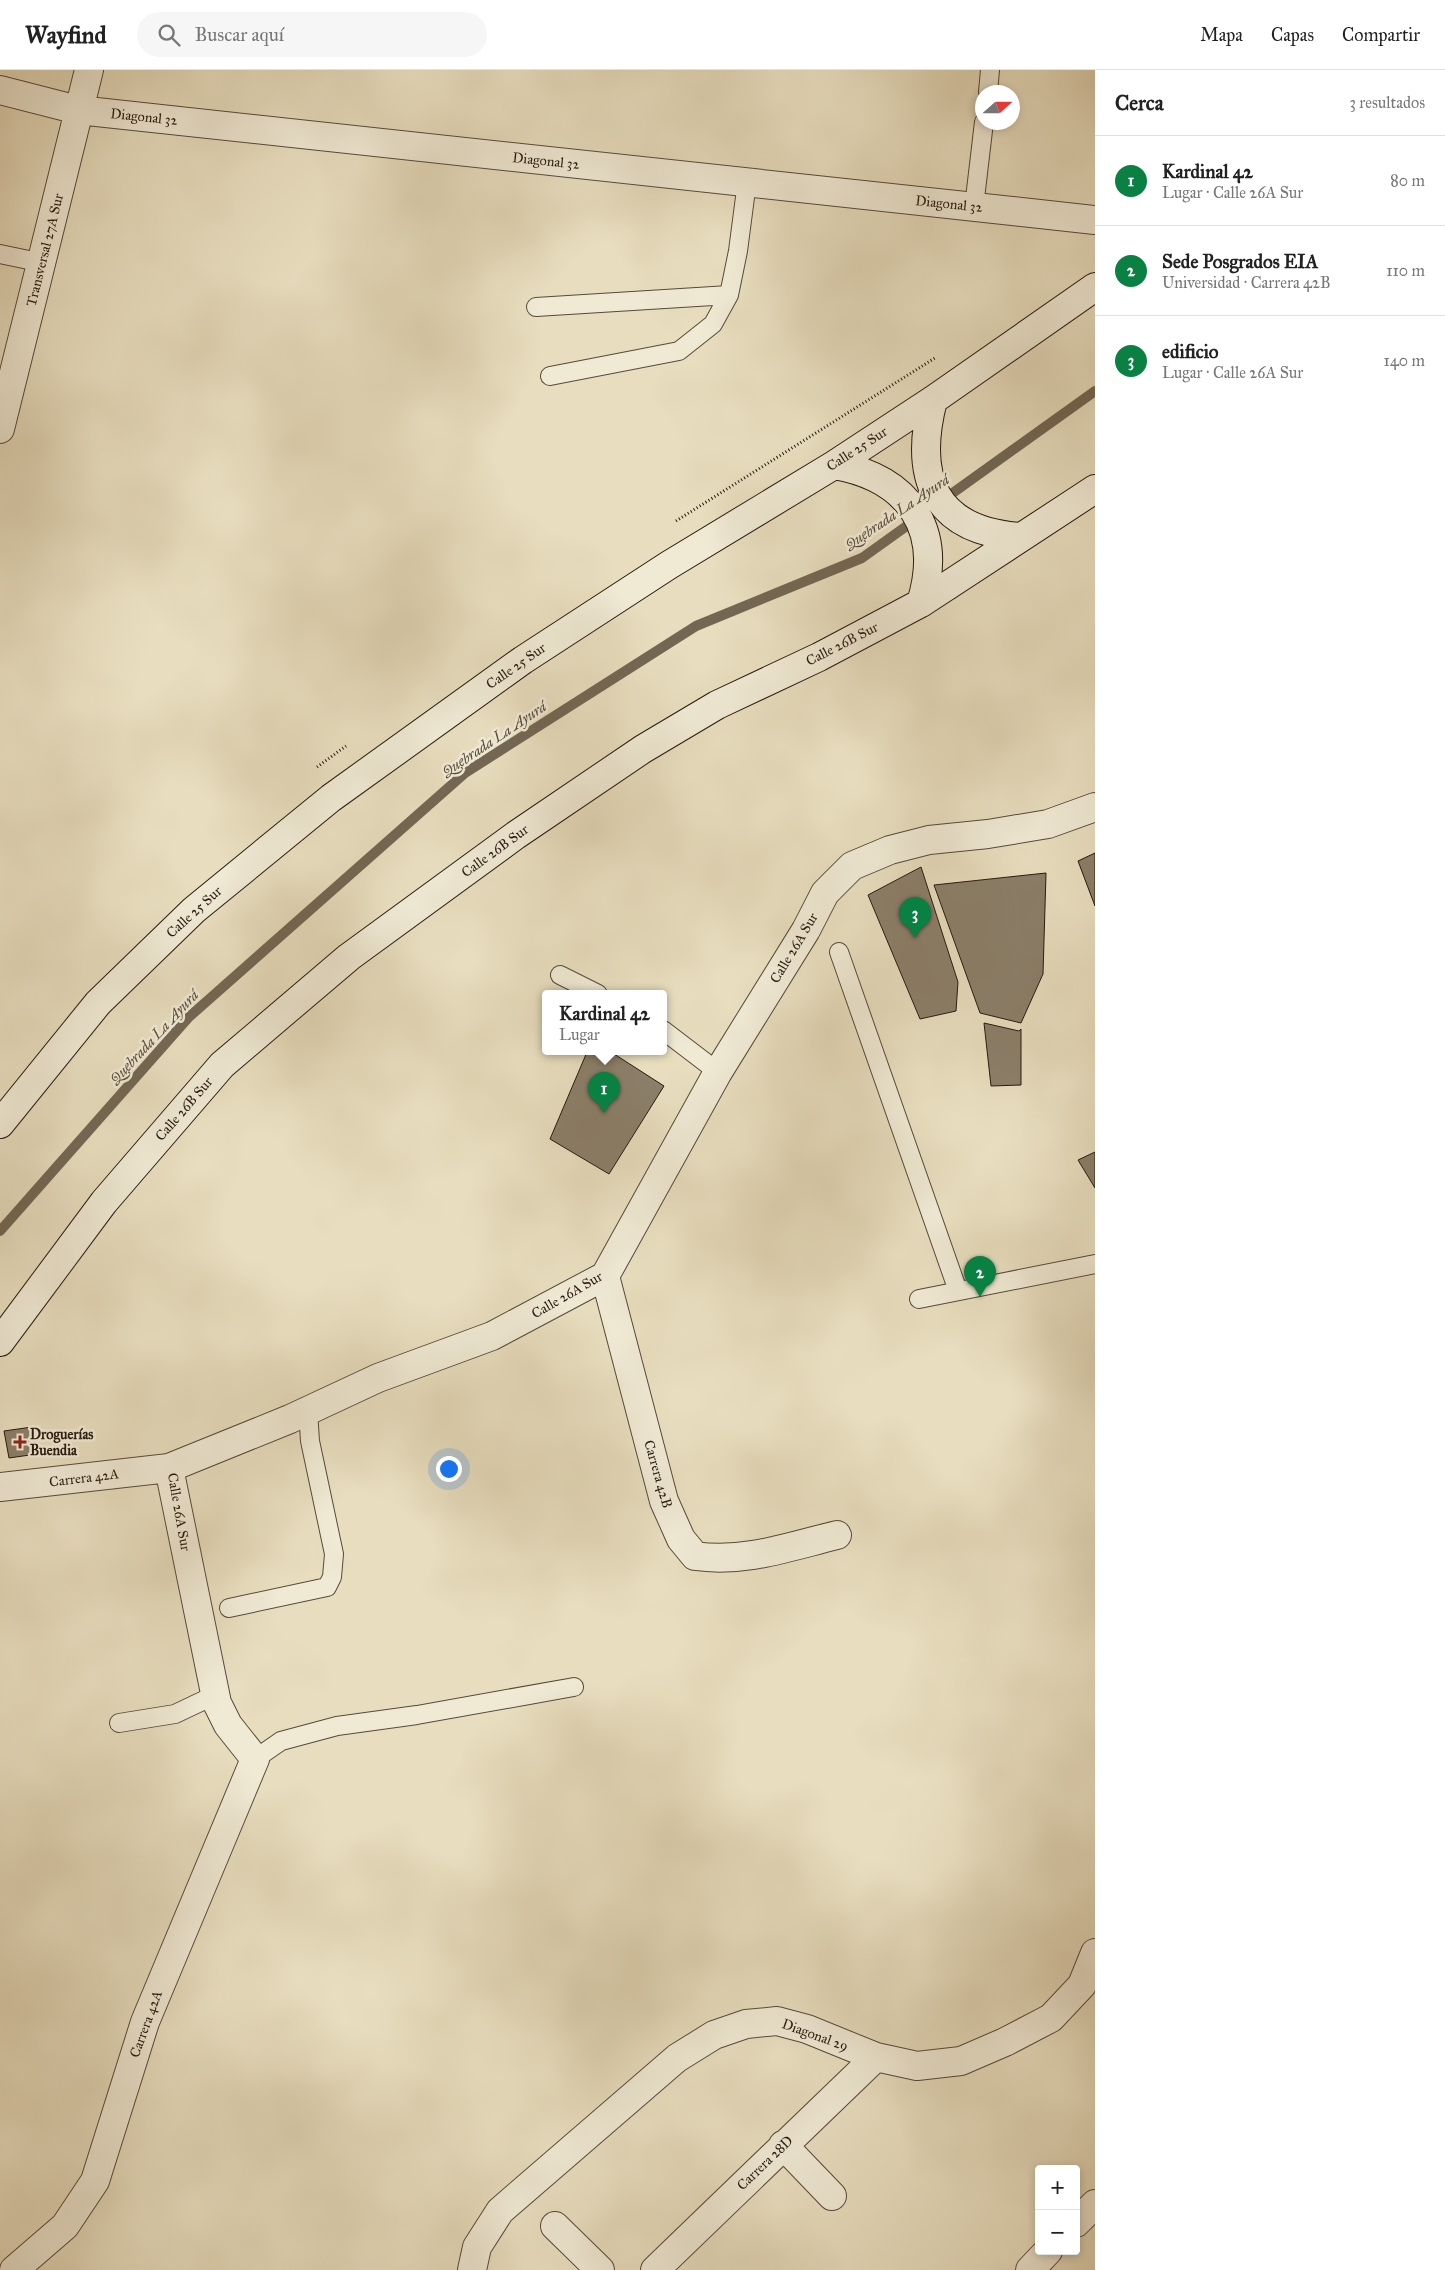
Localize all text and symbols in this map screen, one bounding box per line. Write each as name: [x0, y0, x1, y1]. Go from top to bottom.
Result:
search box: [137, 12, 487, 57]
text: Wayfind: [25, 20, 107, 50]
icon: search: [155, 21, 183, 49]
text: Buscar aquí: [195, 23, 284, 46]
text: Mapa: [1200, 24, 1243, 46]
text: Capas: [1271, 24, 1314, 46]
text: Compartir: [1342, 24, 1420, 46]
north arrow: [975, 85, 1020, 130]
text: Cerca: [1115, 90, 1164, 116]
text: 3 resultados: [1350, 93, 1425, 112]
street label: Diagonal 32: [110, 105, 178, 129]
street label: Diagonal 32: [512, 149, 580, 173]
text: Kardinal 42: [1162, 160, 1253, 183]
text: 1: [1128, 171, 1134, 190]
text: 80 m: [1390, 171, 1425, 190]
text: Lugar · Calle 26A Sur: [1162, 183, 1303, 202]
street label: Transversal 27A Sur: [23, 191, 67, 308]
street label: Diagonal 32: [915, 192, 983, 216]
text: Sede Posgrados EIA: [1162, 250, 1318, 273]
text: 2: [1127, 261, 1135, 280]
text: 110 m: [1386, 261, 1425, 280]
text: Universidad · Carrera 42B: [1162, 273, 1330, 292]
text: edificio: [1162, 340, 1219, 363]
text: 3: [1128, 351, 1134, 370]
text: 140 m: [1384, 351, 1425, 370]
text: Lugar · Calle 26A Sur: [1162, 363, 1303, 382]
street label: Calle 25 Sur: [823, 423, 891, 475]
water label: Quebrada La Ayurá: [841, 469, 954, 554]
street label: Calle 26B Sur: [803, 618, 882, 669]
street label: Calle 25 Sur: [483, 639, 550, 693]
water label: Quebrada La Ayurá: [438, 696, 551, 781]
street label: Calle 26B Sur: [458, 820, 533, 881]
street label: Calle 25 Sur: [163, 882, 226, 941]
pin: 3: [899, 897, 931, 938]
street label: Calle 26A Sur: [766, 909, 822, 986]
water label: Quebrada La Ayurá: [105, 985, 203, 1089]
popup: [542, 990, 667, 1055]
text: Kardinal 42: [559, 1002, 650, 1025]
text: Lugar: [559, 1025, 600, 1044]
pin: 1: [588, 1072, 620, 1113]
street label: Calle 26B Sur: [152, 1073, 217, 1144]
pin: 2: [964, 1256, 996, 1297]
street label: Calle 26A Sur: [528, 1267, 606, 1322]
place label: Droguerías Buendia: [30, 1426, 93, 1459]
marker: Droguerías Buendia: [14, 1436, 26, 1448]
street label: Carrera 42B: [640, 1438, 676, 1510]
your location: [436, 1456, 462, 1482]
street label: Carrera 42A: [48, 1465, 120, 1491]
street label: Calle 26A Sur: [164, 1472, 194, 1553]
street label: Carrera 42A: [126, 1988, 166, 2060]
street label: Diagonal 29: [780, 2015, 850, 2055]
street label: Carrera 28D: [733, 2132, 797, 2194]
map controls: [1035, 2165, 1080, 2255]
button: +: [1035, 2165, 1080, 2210]
button: −: [1035, 2210, 1080, 2255]

